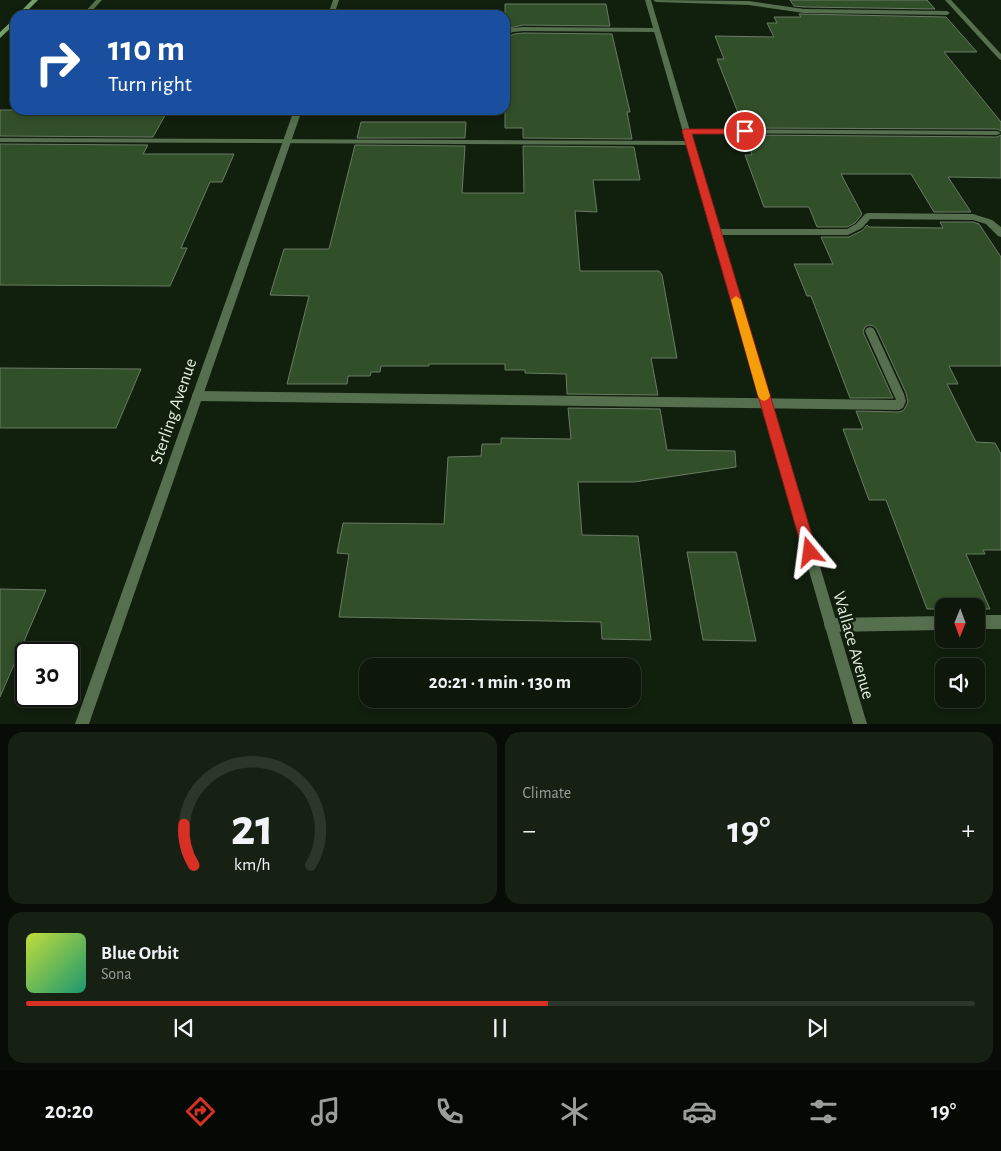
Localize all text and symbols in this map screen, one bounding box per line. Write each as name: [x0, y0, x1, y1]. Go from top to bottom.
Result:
icon: right: [25, 30, 90, 95]
text: 110 m: [108, 32, 185, 67]
text: Turn right: [108, 73, 192, 95]
pin: [724, 110, 766, 152]
icon: arrive: [731, 117, 759, 145]
street label: Sterling Avenue: [147, 356, 200, 466]
position arrow: [783, 525, 835, 577]
street label: Wallace Avenue: [829, 589, 877, 701]
north arrow: [935, 598, 985, 648]
map controls: [935, 598, 985, 708]
speed limit sign: 30: [15, 642, 80, 707]
button: sound: [935, 658, 985, 708]
text: 20:21 · 1 min · 130 m: [429, 673, 571, 692]
text: Climate: [523, 785, 571, 801]
text: 21: [231, 802, 274, 854]
text: 19°: [727, 812, 770, 850]
text: −: [523, 817, 536, 845]
text: +: [962, 817, 975, 845]
text: km/h: [234, 856, 271, 874]
text: Blue Orbit: [101, 944, 179, 963]
text: Sona: [101, 966, 132, 982]
icon: previous: [170, 1014, 198, 1042]
icon: pause: [486, 1014, 514, 1042]
icon: next: [803, 1014, 831, 1042]
icon: directions: [183, 1094, 218, 1129]
icon: music: [308, 1094, 343, 1129]
icon: phone: [432, 1094, 467, 1129]
icon: climate: [557, 1094, 592, 1129]
icon: car: [682, 1094, 717, 1129]
icon: filters: [806, 1094, 841, 1129]
text: 20:20: [45, 1100, 94, 1122]
text: 19°: [931, 1100, 956, 1122]

